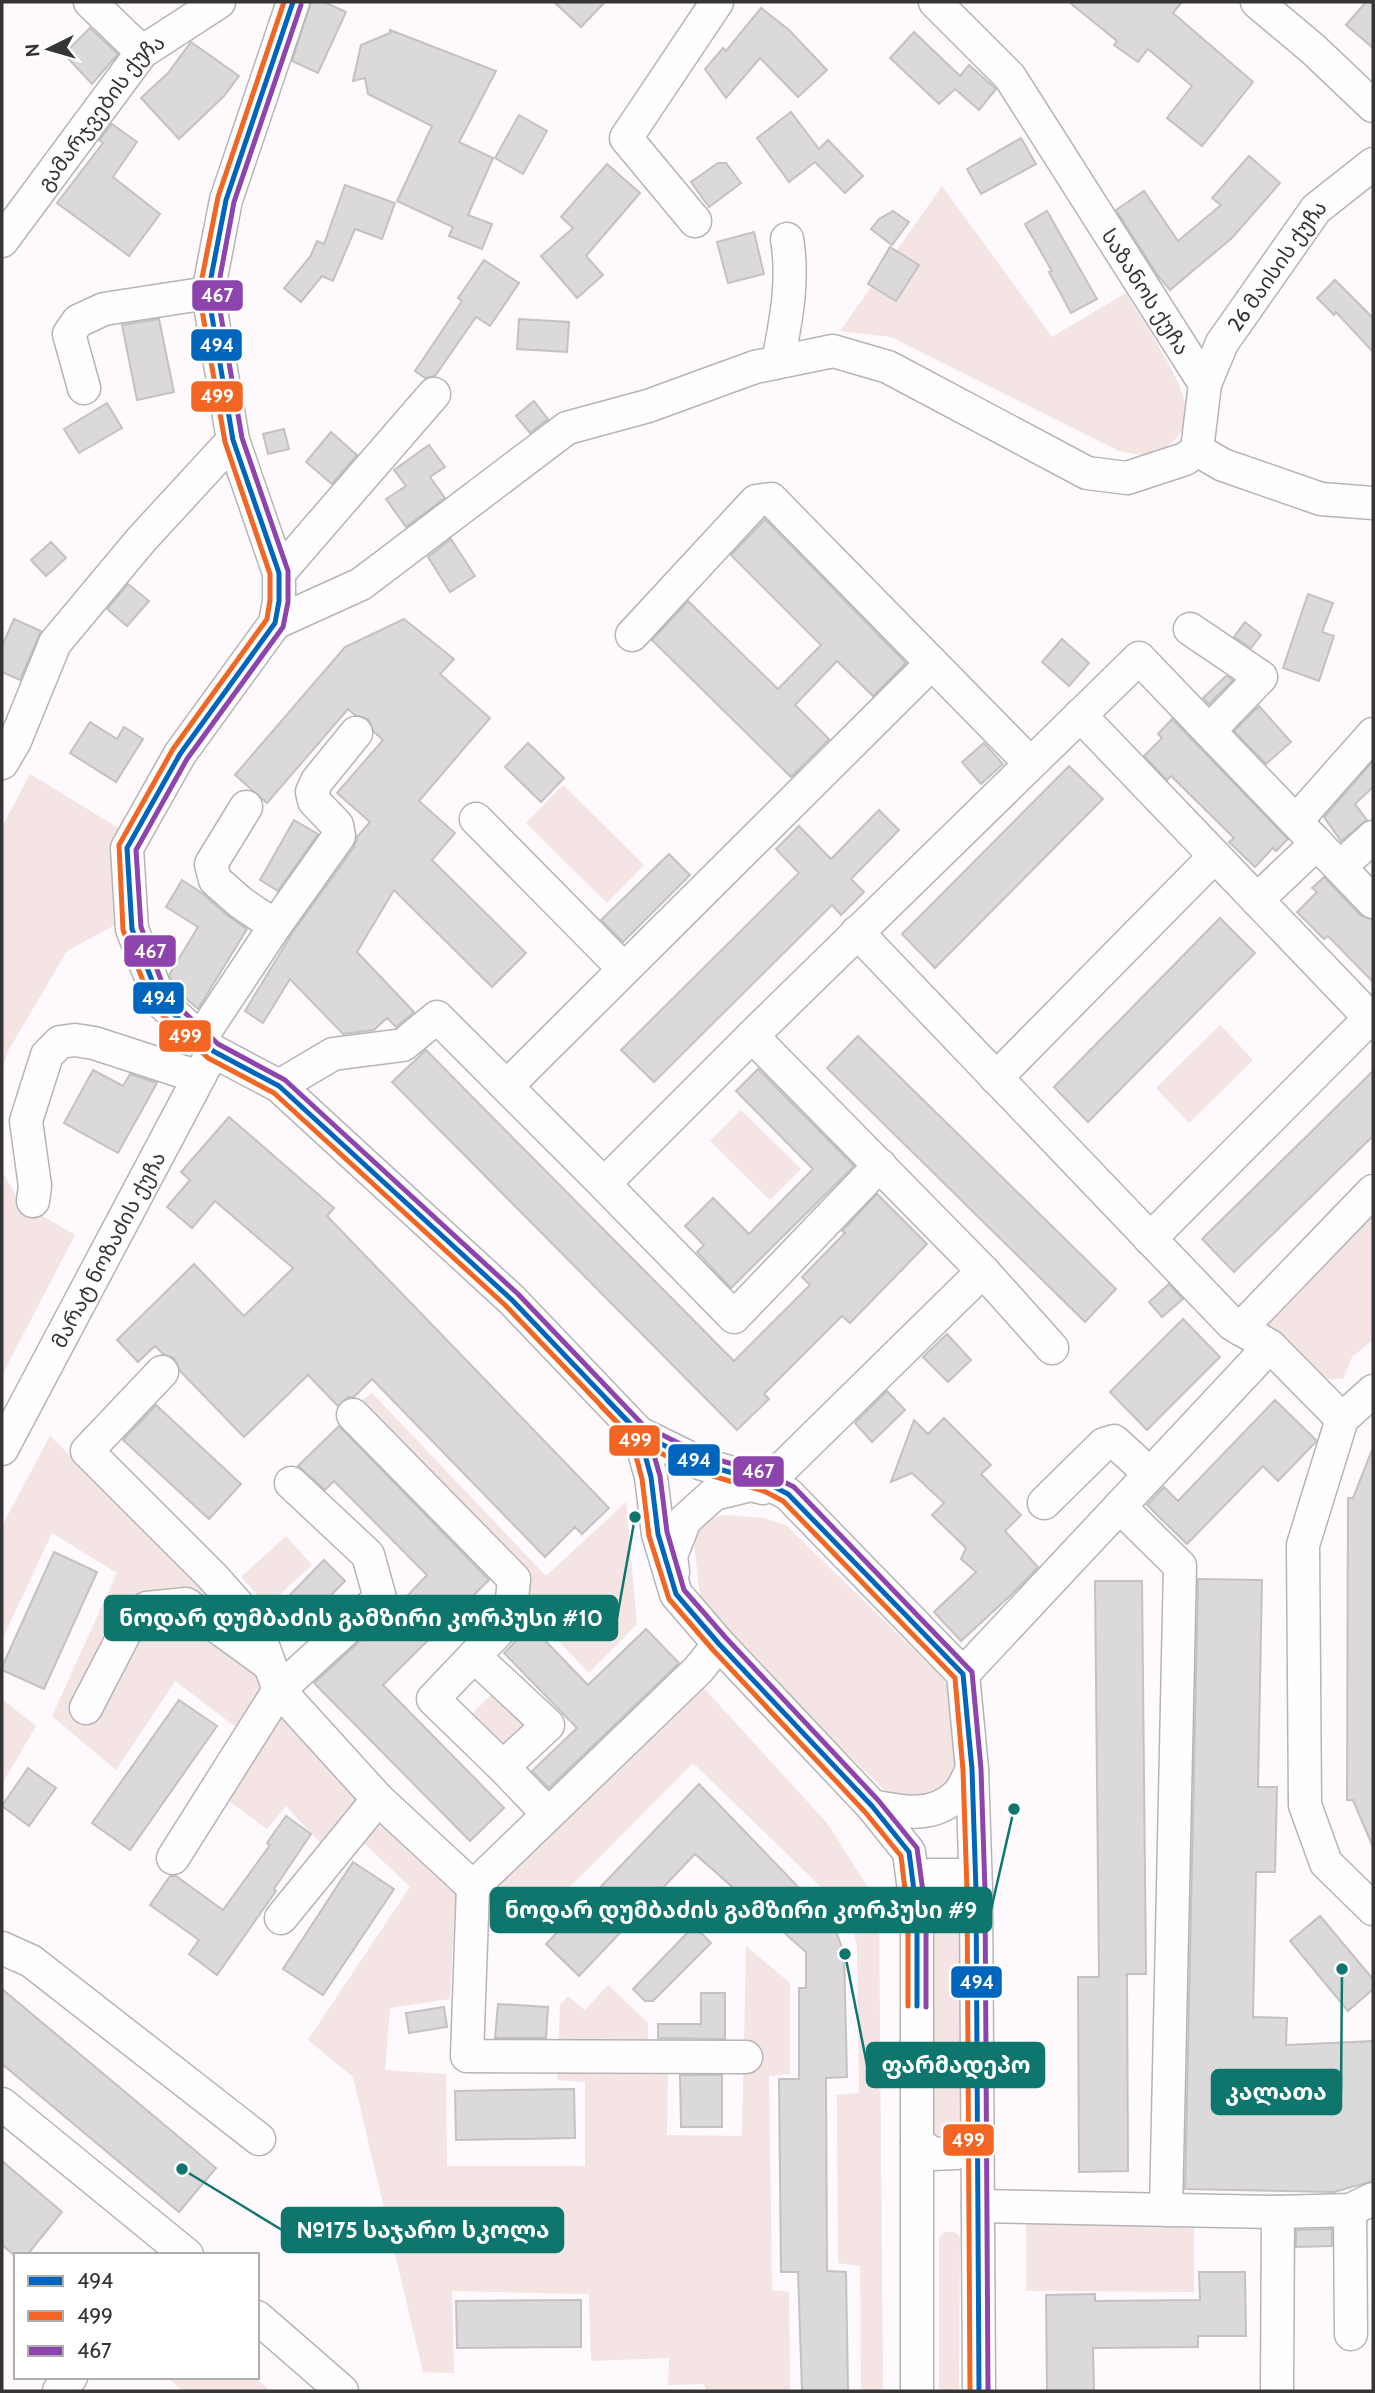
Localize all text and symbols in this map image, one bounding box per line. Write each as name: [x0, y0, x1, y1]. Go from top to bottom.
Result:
north arrow: [14, 14, 84, 84]
street label: გამარჯვების ქუჩა: [32, 28, 169, 195]
text: N: [21, 43, 45, 58]
street label: 26 მაისის ქუჩა: [1222, 194, 1331, 336]
street label: საზანოს ქუჩა: [1097, 224, 1195, 359]
line badge: 467: [191, 279, 244, 312]
text: 467: [201, 284, 233, 307]
line badge: 494: [190, 328, 243, 362]
text: 494: [200, 334, 234, 357]
line badge: 499: [190, 380, 244, 413]
text: 499: [200, 385, 234, 408]
line badge: 467: [123, 934, 177, 968]
text: 467: [134, 940, 166, 963]
line badge: 494: [132, 981, 185, 1015]
text: 494: [142, 987, 176, 1010]
line badge: 499: [158, 1019, 212, 1053]
text: 499: [168, 1025, 202, 1048]
street label: მარატ ნოზაძის ქუჩა: [46, 1147, 170, 1352]
line badge: 499: [608, 1424, 661, 1457]
text: 499: [618, 1429, 652, 1452]
line badge: 494: [667, 1443, 721, 1477]
text: 494: [677, 1449, 711, 1472]
line badge: 467: [732, 1455, 785, 1488]
text: 467: [742, 1460, 774, 1483]
callout: ნოდარ დუმბაძის გამზირი კორპუსი #10: [105, 1596, 617, 1640]
text: ნოდარ დუმბაძის გამზირი კორპუსი #10: [119, 1604, 603, 1633]
callout: ნოდარ დუმბაძის გამზირი კორპუსი #9: [491, 1888, 991, 1932]
text: ნოდარ დუმბაძის გამზირი კორპუსი #9: [505, 1896, 977, 1925]
line badge: 494: [950, 1965, 1003, 1999]
text: 494: [960, 1971, 994, 1994]
callout: ფარმადეპო: [867, 2043, 1044, 2087]
text: ფარმადეპო: [881, 2051, 1031, 2080]
callout: კალათა: [1212, 2070, 1341, 2114]
text: კალათა: [1225, 2078, 1327, 2106]
line badge: 499: [942, 2123, 995, 2157]
text: 499: [951, 2129, 985, 2152]
callout: №175 საჯარო სკოლა: [282, 2208, 563, 2252]
text: №175 საჯარო სკოლა: [297, 2216, 549, 2244]
legend: [14, 2253, 259, 2379]
text: 494: [77, 2268, 113, 2293]
text: 499: [77, 2303, 113, 2328]
text: 467: [77, 2338, 112, 2363]

